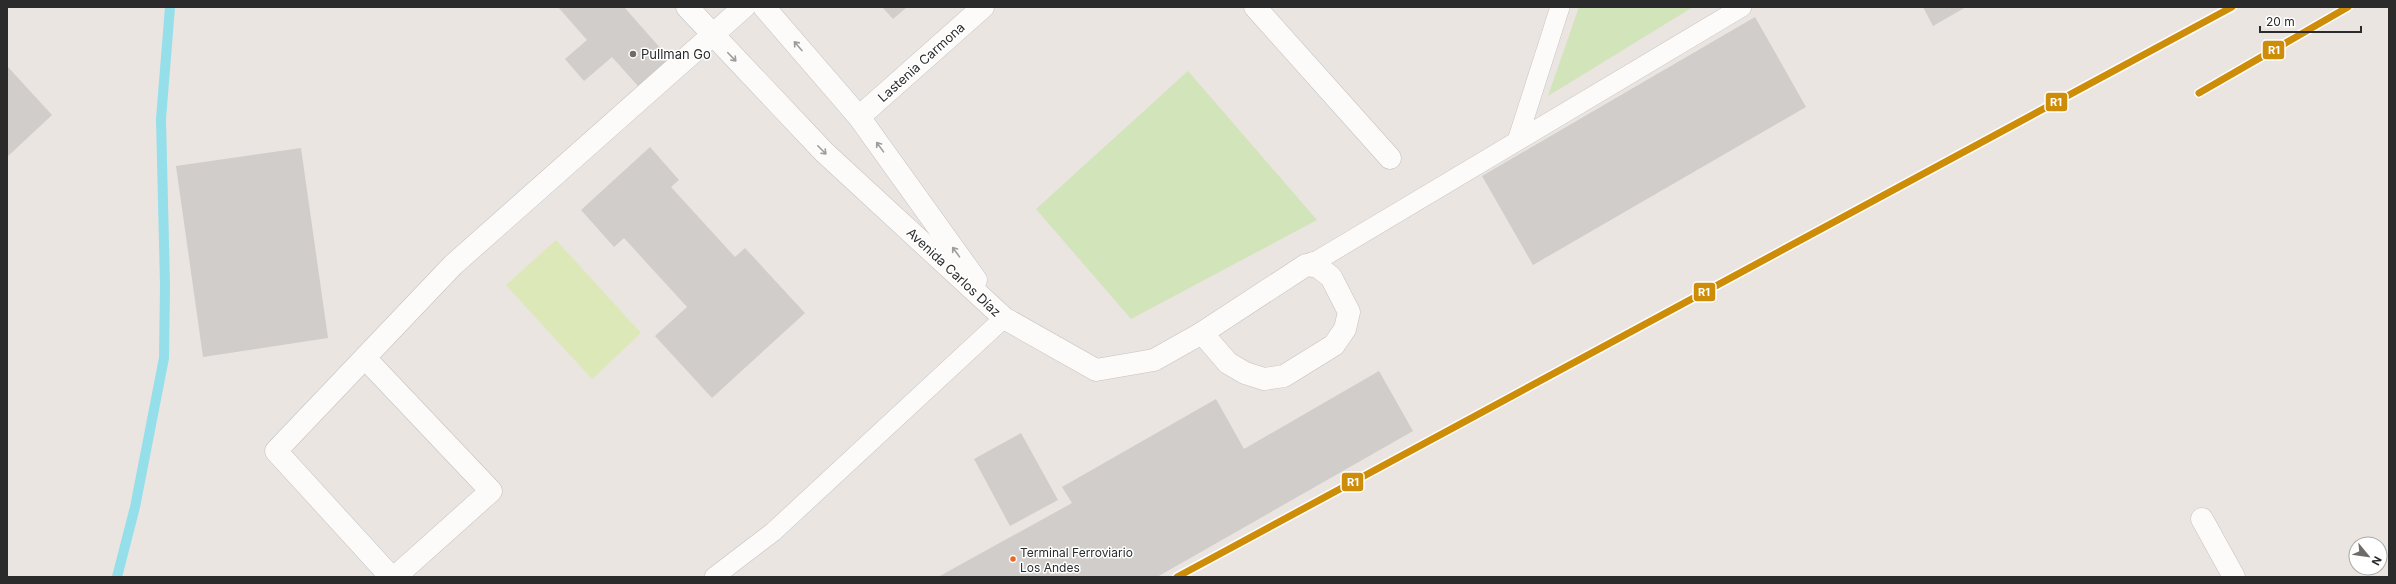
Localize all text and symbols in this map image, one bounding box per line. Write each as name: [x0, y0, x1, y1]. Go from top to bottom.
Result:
scale bar: [2260, 8, 2361, 34]
text: 20 m: [2266, 14, 2295, 29]
street label: Lastenia Carmona: [874, 19, 968, 105]
line badge: R1: [2262, 40, 2285, 60]
one-way arrow: [793, 41, 802, 52]
text: R1: [2268, 43, 2280, 57]
place label: Pullman Go: [641, 46, 711, 62]
marker: Pullman Go: [628, 49, 638, 59]
one-way arrow: [727, 52, 737, 62]
line badge: R1: [2045, 92, 2068, 112]
text: R1: [2050, 95, 2062, 109]
one-way arrow: [876, 141, 884, 152]
one-way arrow: [817, 146, 827, 155]
street label: Avenida Carlos Díaz: [904, 224, 1004, 320]
one-way arrow: [952, 247, 960, 258]
line badge: R1: [1693, 282, 1716, 302]
text: R1: [1698, 285, 1710, 299]
line badge: R1: [1341, 472, 1364, 492]
text: R1: [1347, 475, 1359, 489]
north arrow: [2348, 536, 2388, 576]
place label: Terminal Ferroviario Los Andes: [1020, 545, 1133, 575]
marker: Terminal Ferroviario Los Andes: [1008, 554, 1018, 564]
text: N: [2369, 554, 2385, 568]

